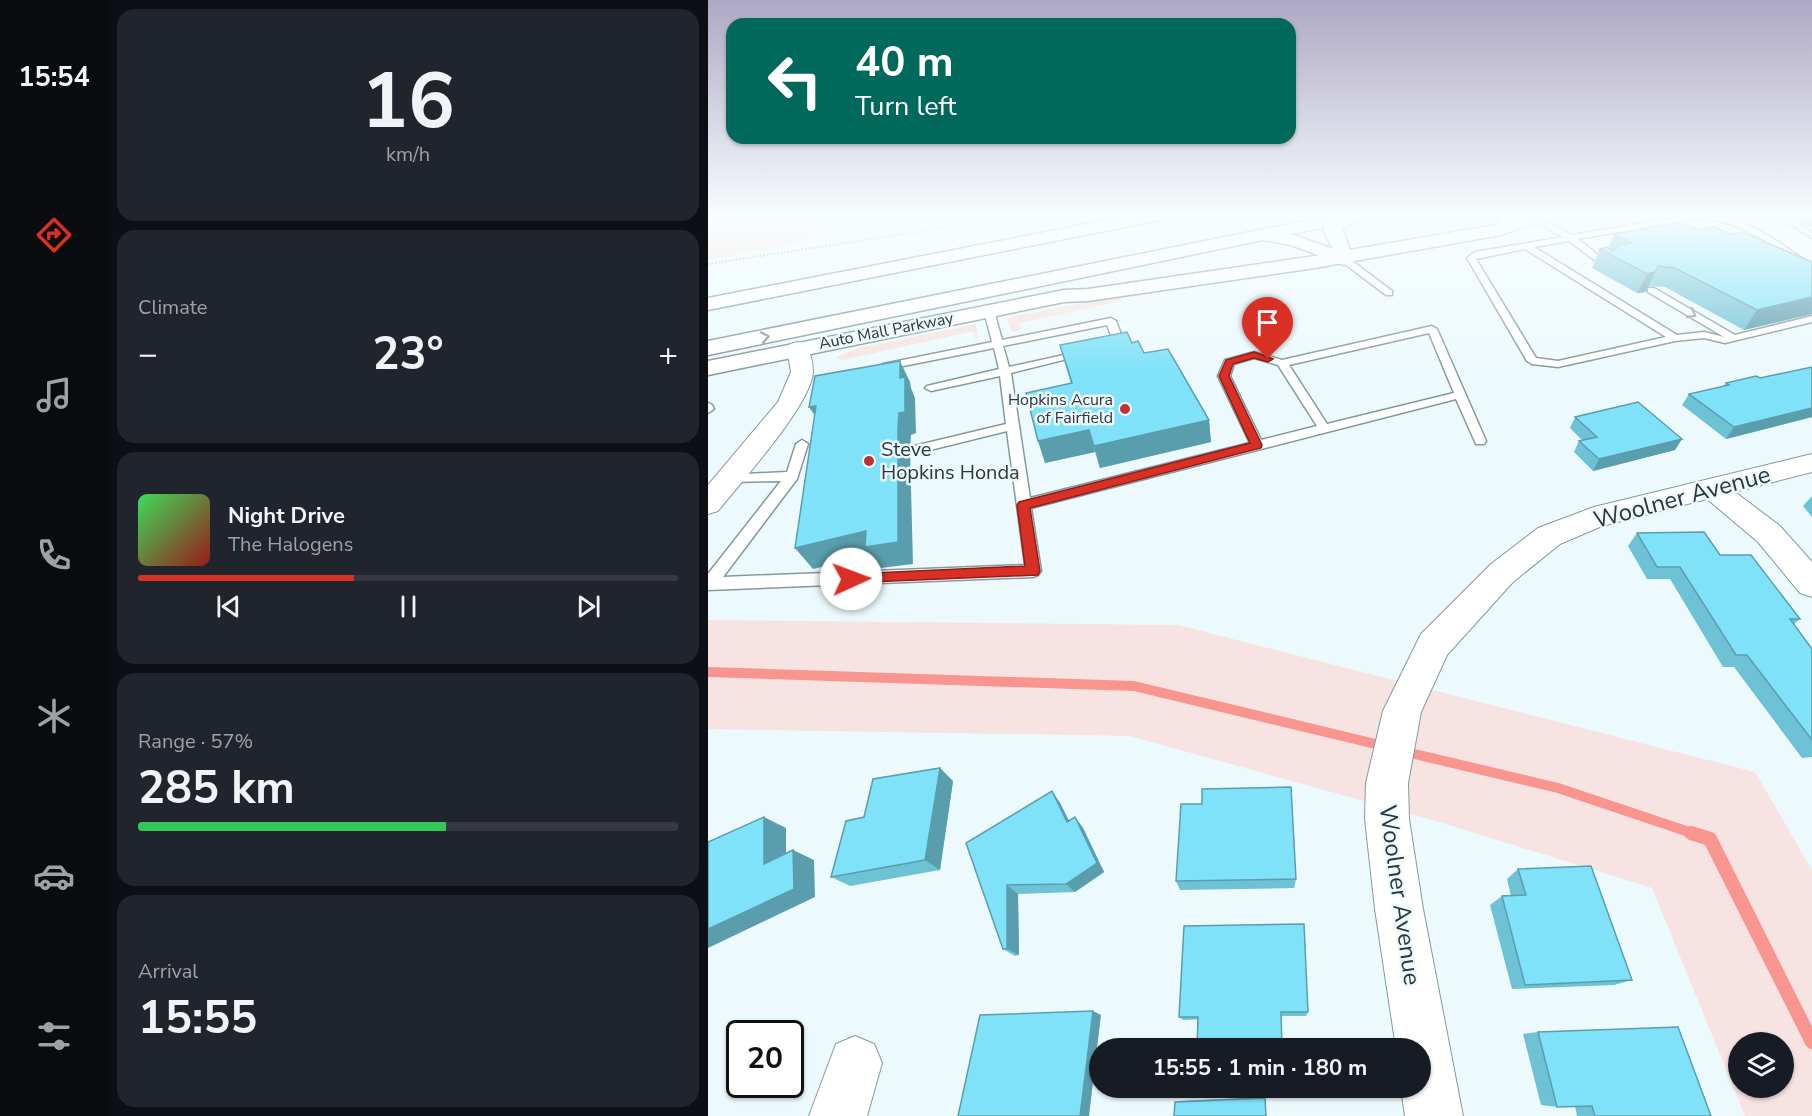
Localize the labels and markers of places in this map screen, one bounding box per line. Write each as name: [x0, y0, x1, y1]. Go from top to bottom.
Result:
pin: [1242, 297, 1293, 359]
place label: Hopkins Acura of Fairfield: [1008, 389, 1113, 429]
marker: Hopkins Acura of Fairfield: [1118, 402, 1132, 416]
place label: Steve Hopkins Honda: [881, 436, 1020, 486]
marker: Steve Hopkins Honda: [862, 454, 876, 468]

